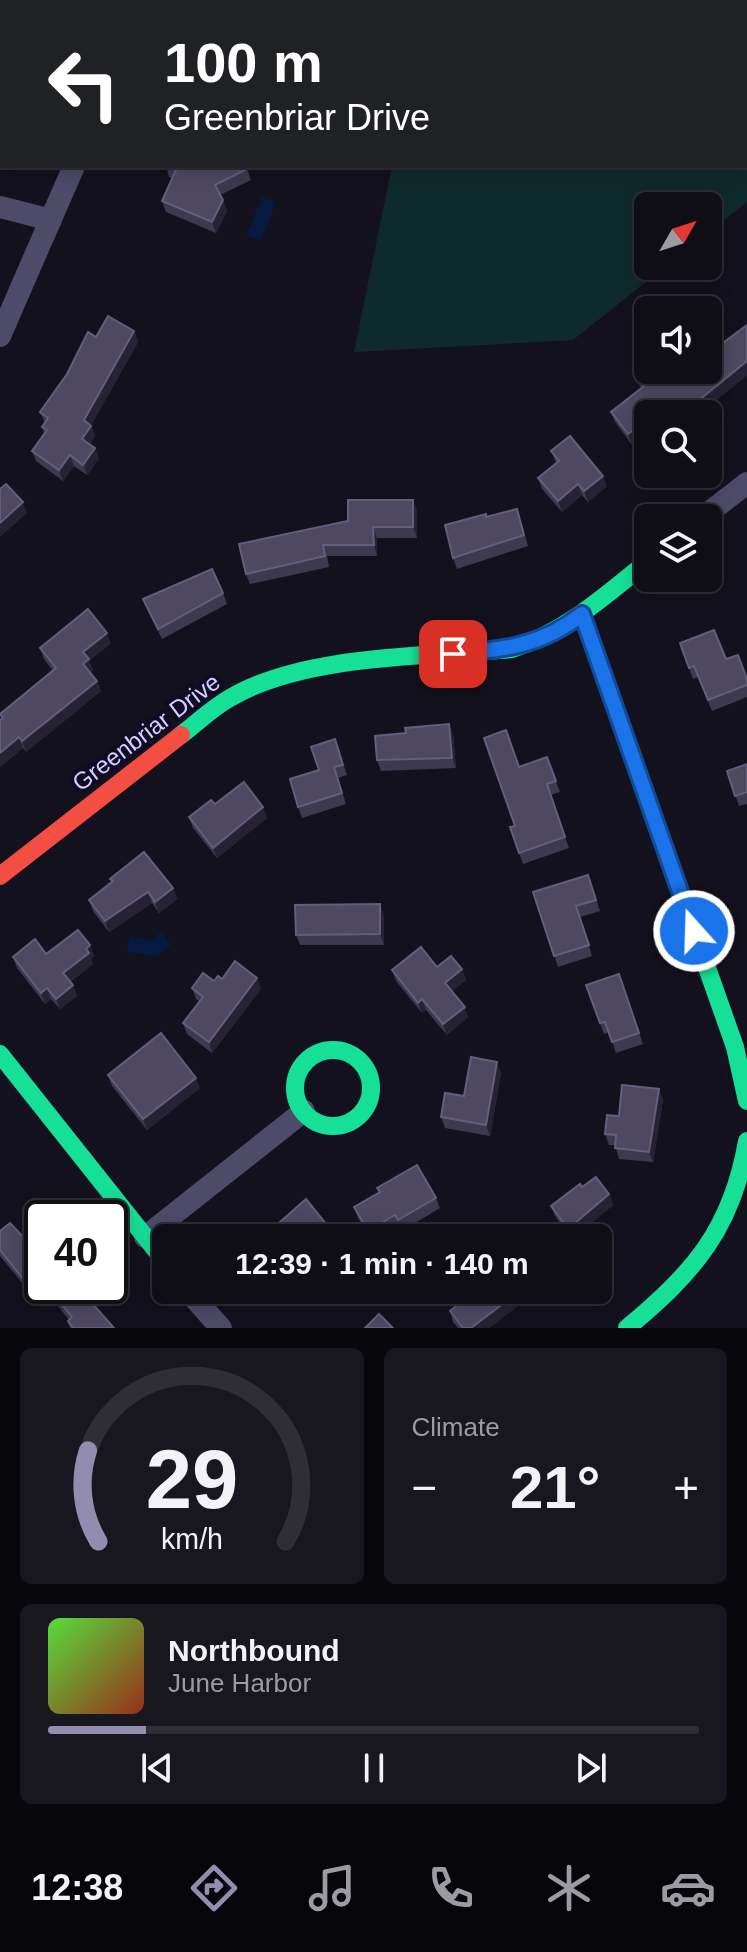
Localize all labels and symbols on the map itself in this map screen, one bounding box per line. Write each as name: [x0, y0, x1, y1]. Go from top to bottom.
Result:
north arrow: [634, 192, 722, 280]
pin: [419, 620, 487, 688]
street label: Greenbriar Drive: [67, 668, 225, 796]
position arrow: [652, 889, 736, 973]
speed limit sign: 40: [24, 1200, 128, 1304]

